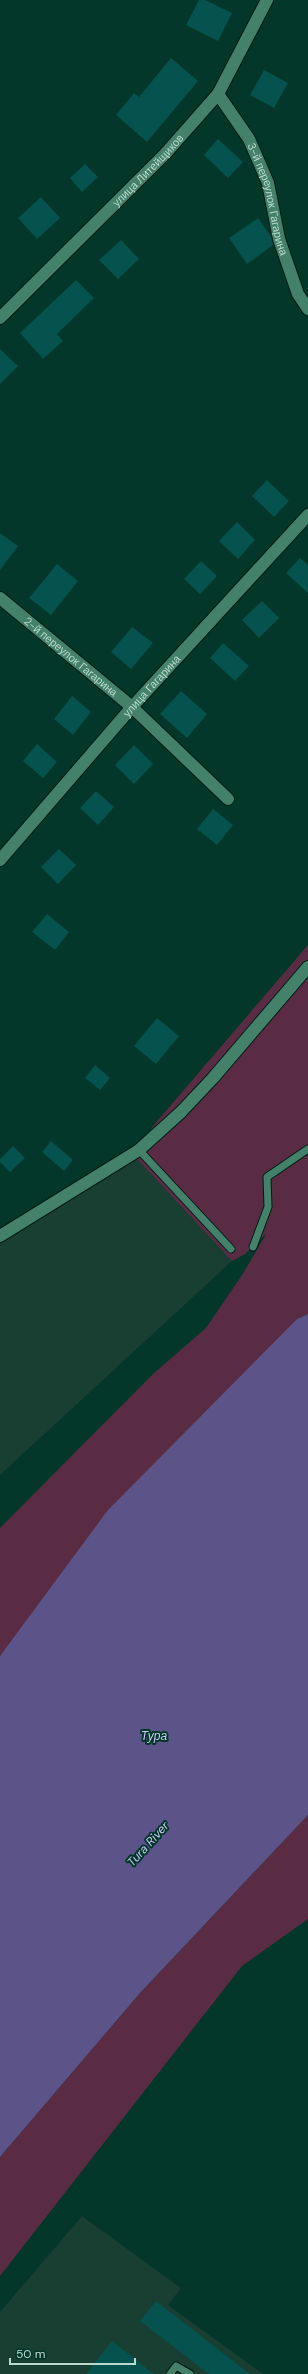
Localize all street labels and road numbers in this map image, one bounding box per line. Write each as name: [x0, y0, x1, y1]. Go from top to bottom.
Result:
street label: улица Литейщиков: [109, 131, 186, 209]
street label: 3-й переулок Гагарина: [244, 141, 291, 258]
street label: 2-й переулок Гагарина: [21, 614, 121, 700]
street label: улица Гагарина: [120, 651, 184, 720]

